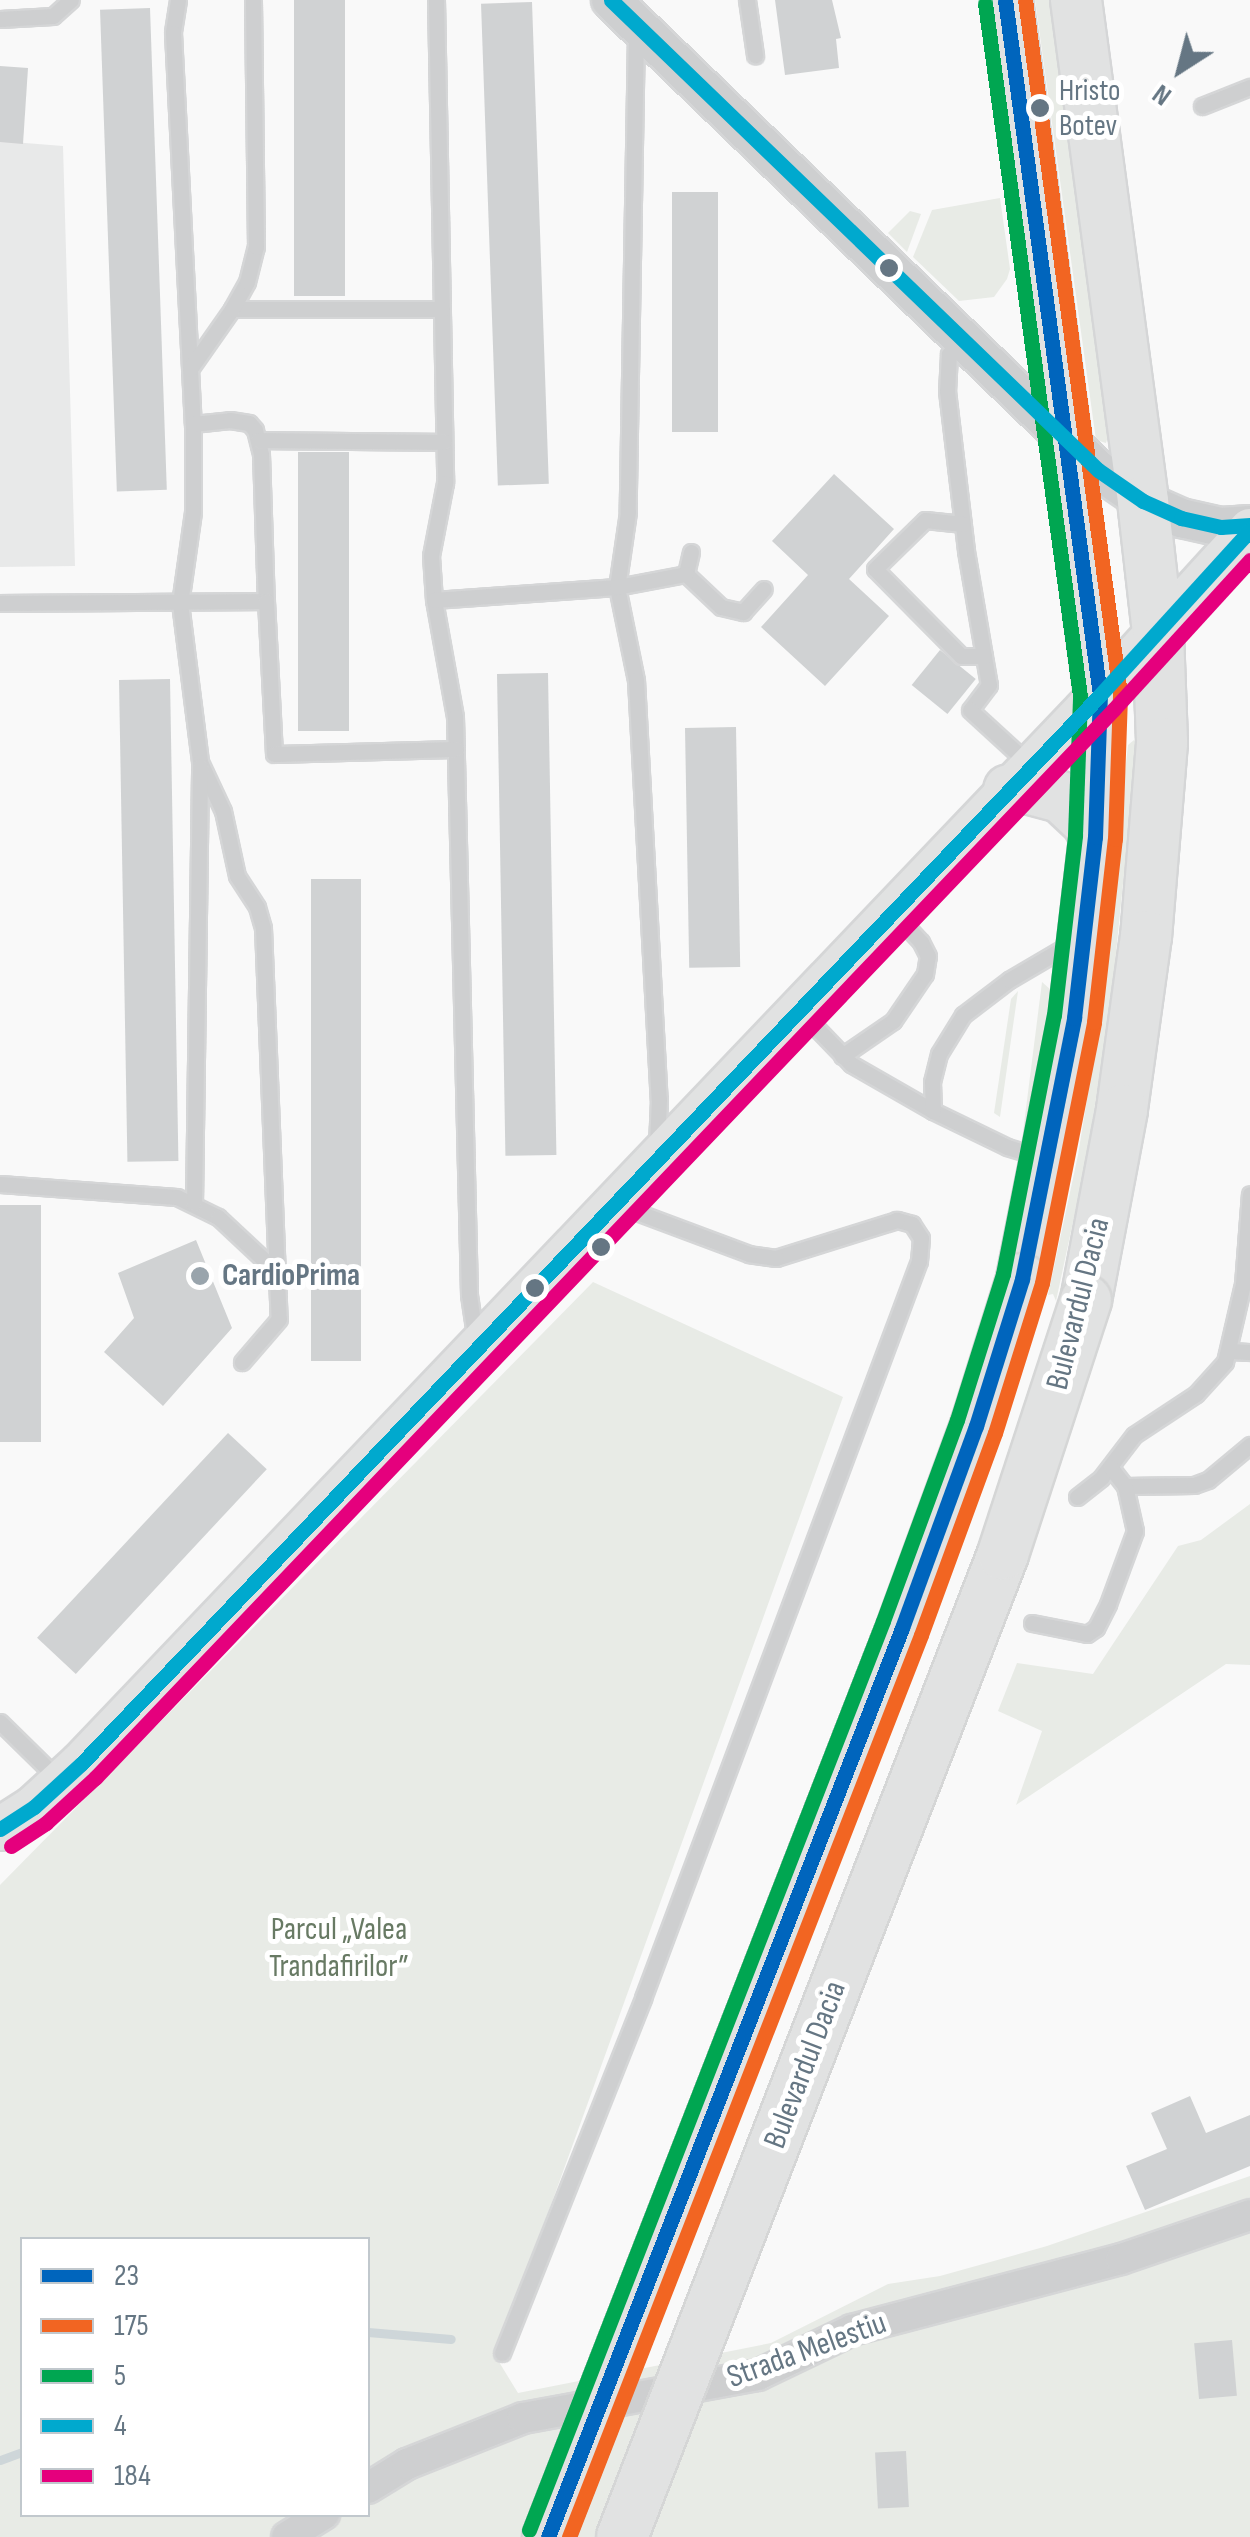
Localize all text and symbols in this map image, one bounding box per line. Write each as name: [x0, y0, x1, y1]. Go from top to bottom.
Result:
north arrow: [1130, 20, 1230, 120]
place label: Hristo Botev: [1059, 73, 1121, 144]
text: N: [1146, 77, 1178, 112]
marker: Hristo Botev: [1030, 98, 1050, 118]
unlabelled marker: [879, 258, 899, 278]
street label: Bulevardul Dacia: [1039, 1214, 1119, 1394]
unlabelled marker: [591, 1237, 611, 1257]
place label: CardioPrima: [222, 1257, 360, 1295]
marker: CardioPrima: [187, 1263, 213, 1289]
unlabelled marker: [525, 1278, 545, 1298]
park label: Parcul „Valea Trandafirilor”: [269, 1912, 409, 1987]
street label: Bulevardul Dacia: [757, 1976, 855, 2154]
legend: [20, 2237, 370, 2517]
text: 23: [114, 2258, 139, 2294]
street label: Strada Melestiu: [722, 2304, 892, 2398]
text: 175: [114, 2308, 148, 2344]
text: 5: [114, 2358, 126, 2394]
text: 4: [114, 2408, 127, 2444]
text: 184: [114, 2458, 151, 2494]

